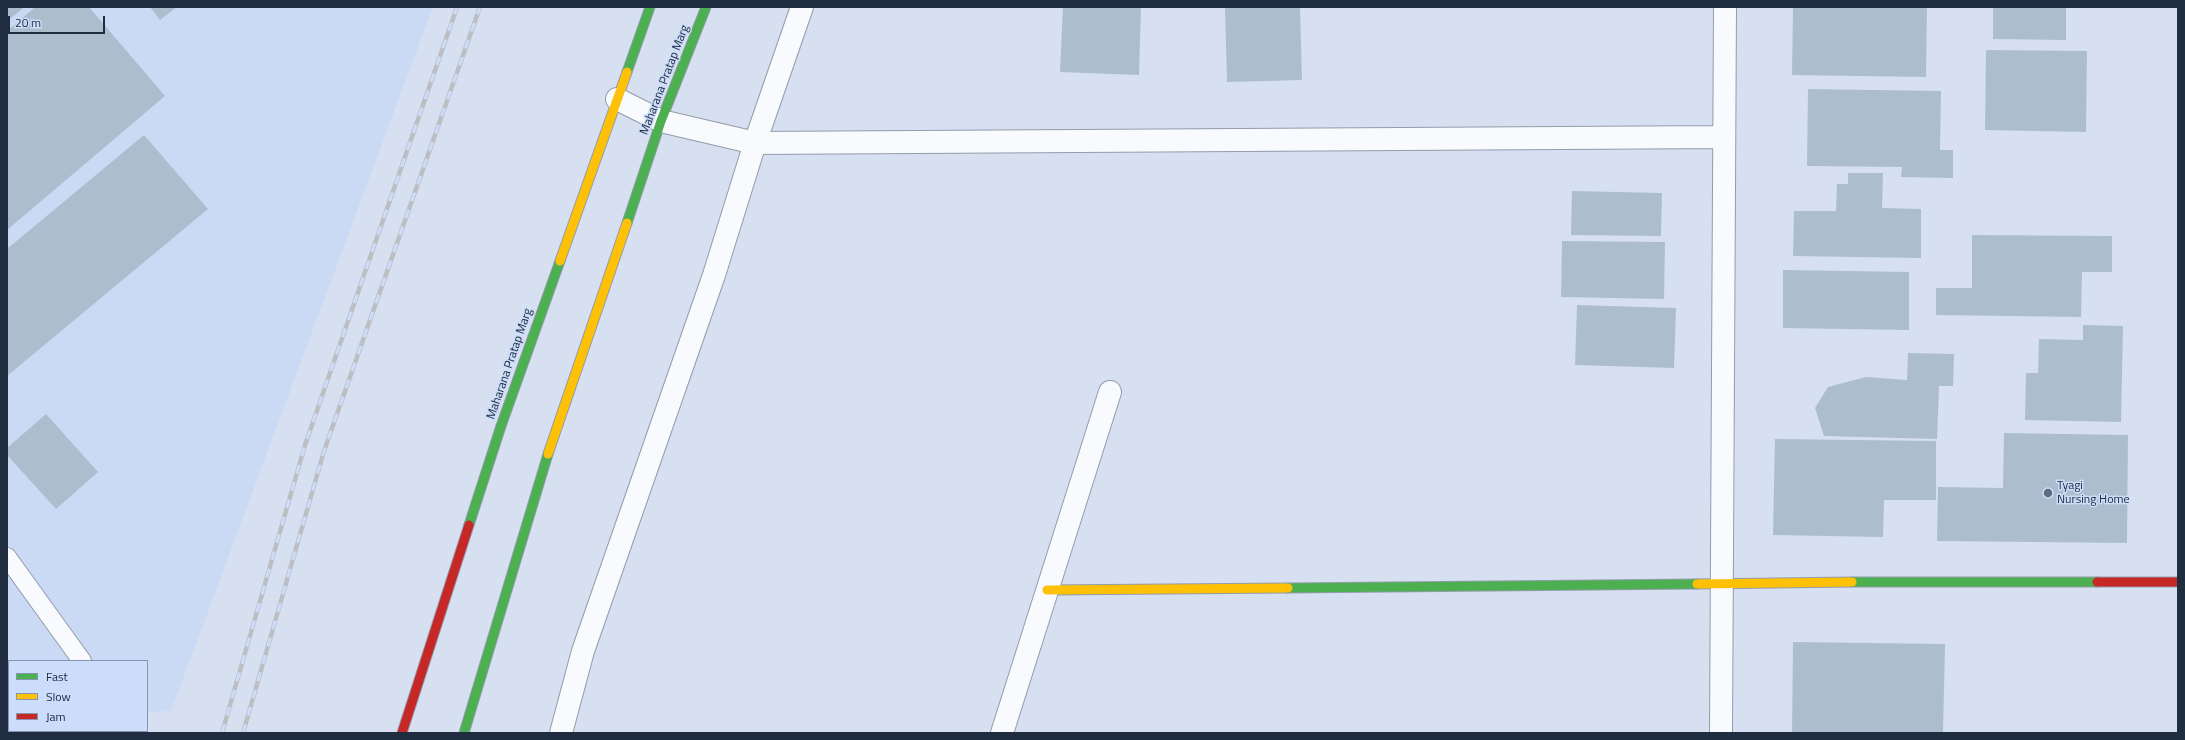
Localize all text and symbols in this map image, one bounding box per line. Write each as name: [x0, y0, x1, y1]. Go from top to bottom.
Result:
scale bar: [10, 8, 107, 34]
text: 20 m: [15, 13, 41, 32]
street label: Maharana Pratap Marg: [637, 23, 693, 137]
street label: Maharana Pratap Marg: [484, 307, 536, 421]
place label: Tyagi Nursing Home: [2057, 479, 2130, 507]
marker: Tyagi Nursing Home: [2042, 487, 2054, 499]
legend: [8, 660, 148, 732]
text: Fast: [46, 667, 68, 686]
text: Slow: [46, 687, 71, 706]
text: Jam: [46, 707, 66, 726]

